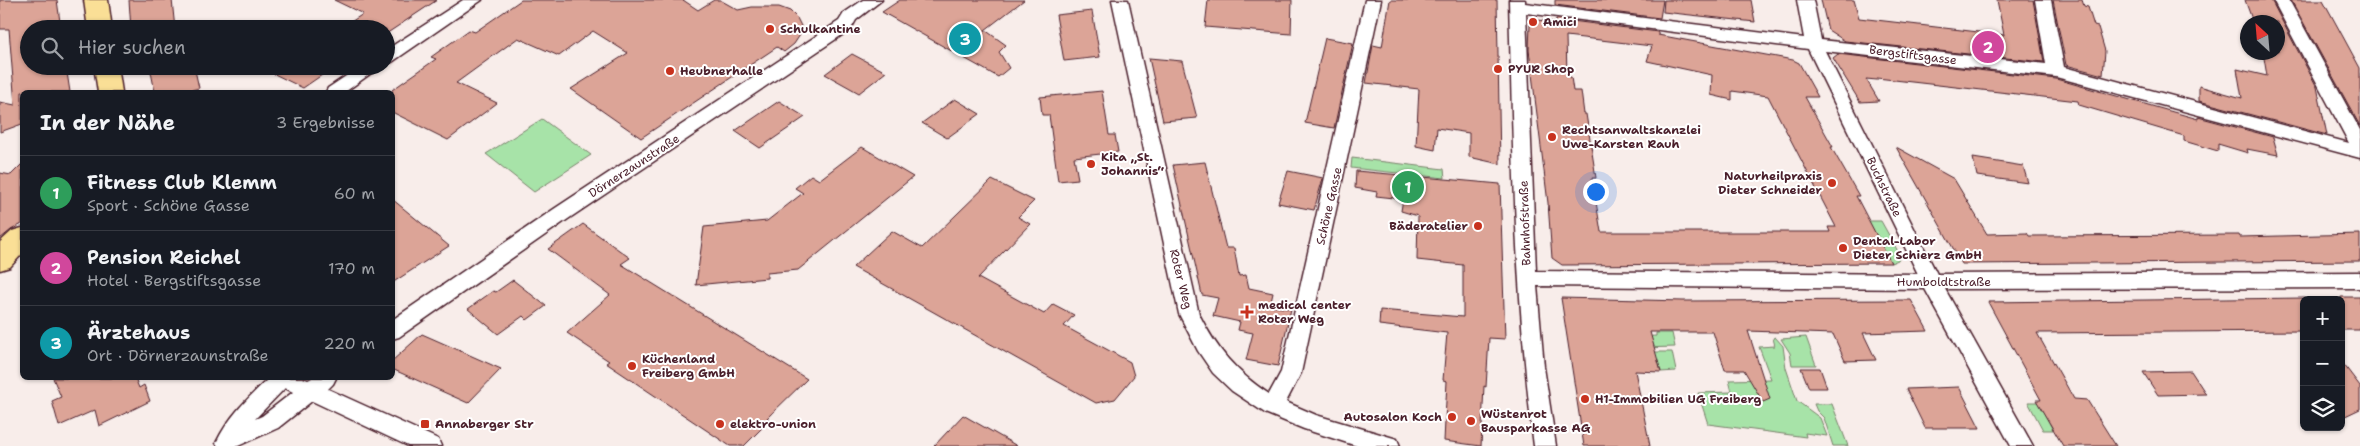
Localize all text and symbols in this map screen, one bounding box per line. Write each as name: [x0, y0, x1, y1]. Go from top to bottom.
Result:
place label: Amici: [1543, 14, 1577, 30]
north arrow: [2240, 15, 2285, 60]
marker: Amici: [1527, 16, 1539, 28]
search box: [20, 20, 395, 75]
pin: 3: [949, 20, 981, 58]
place label: Schulkantine: [780, 21, 861, 37]
marker: Schulkantine: [764, 23, 776, 35]
pin: 2: [1972, 28, 2004, 66]
icon: search: [38, 34, 66, 62]
text: Hier suchen: [78, 35, 186, 60]
street label: Bergstiftsgasse: [1868, 42, 1958, 68]
place label: PYUR Shop: [1508, 61, 1574, 77]
place label: Heubnerhalle: [680, 63, 763, 79]
marker: PYUR Shop: [1492, 63, 1504, 75]
marker: Heubnerhalle: [664, 65, 676, 77]
text: In der Nähe: [40, 109, 175, 137]
text: 3 Ergebnisse: [276, 112, 375, 133]
place label: Rechtsanwaltskanzlei Uwe-Karsten Rauh: [1562, 122, 1701, 152]
street label: Dörnerzaunstraße: [585, 130, 683, 201]
marker: Rechtsanwaltskanzlei Uwe-Karsten Rauh: [1546, 131, 1558, 143]
place label: Kita „St. Johannis“: [1101, 149, 1165, 179]
street label: Buchstraße: [1863, 154, 1905, 220]
marker: Kita „St. Johannis“: [1085, 158, 1097, 170]
street label: Schöne Gasse: [1312, 165, 1346, 247]
pin: 1: [1392, 168, 1424, 206]
place label: Naturheilpraxis Dieter Schneider: [1718, 168, 1823, 198]
text: Fitness Club Klemm: [87, 170, 277, 195]
marker: Naturheilpraxis Dieter Schneider: [1826, 177, 1838, 189]
your location: [1583, 179, 1609, 205]
street label: Bahnhofstraße: [1516, 180, 1534, 266]
text: 1: [52, 183, 60, 204]
text: 60 m: [334, 183, 375, 204]
text: Sport · Schöne Gasse: [87, 195, 250, 216]
place label: Bäderatelier: [1389, 218, 1469, 234]
marker: Bäderatelier: [1472, 220, 1484, 232]
place label: Dental-Labor Dieter Schierz GmbH: [1853, 233, 1982, 263]
marker: Dental-Labor Dieter Schierz GmbH: [1837, 242, 1849, 254]
text: Pension Reichel: [87, 245, 241, 270]
street label: Roter Weg: [1166, 247, 1196, 311]
text: 2: [50, 258, 62, 279]
text: 170 m: [328, 258, 375, 279]
text: Hotel · Bergstiftsgasse: [87, 270, 261, 291]
street label: Humboldtstraße: [1897, 274, 1991, 290]
map controls: [2300, 296, 2345, 431]
button: +: [2300, 296, 2345, 341]
place label: medical center Roter Weg: [1258, 297, 1352, 327]
marker: medical center Roter Weg: [1240, 305, 1254, 319]
text: Ärztehaus: [87, 320, 190, 345]
text: 3: [50, 333, 62, 354]
text: 220 m: [323, 333, 375, 354]
button: −: [2300, 341, 2345, 386]
text: Ort · Dörnerzaunstraße: [87, 345, 269, 366]
place label: Küchenland Freiberg GmbH: [642, 351, 735, 381]
marker: Küchenland Freiberg GmbH: [626, 360, 638, 372]
button: layers: [2300, 386, 2345, 431]
place label: H1-Immobilien UG Freiberg: [1595, 391, 1762, 407]
marker: H1-Immobilien UG Freiberg: [1579, 393, 1591, 405]
place label: Wüstenrot Bausparkasse AG: [1481, 406, 1591, 436]
place label: Autosalon Koch: [1344, 409, 1442, 425]
marker: Autosalon Koch: [1446, 411, 1458, 423]
marker: Wüstenrot Bausparkasse AG: [1465, 415, 1477, 427]
place label: Annaberger Str: [435, 416, 534, 432]
place label: elektro-union: [730, 416, 816, 432]
marker: Annaberger Str: [419, 418, 431, 430]
marker: elektro-union: [714, 418, 726, 430]

